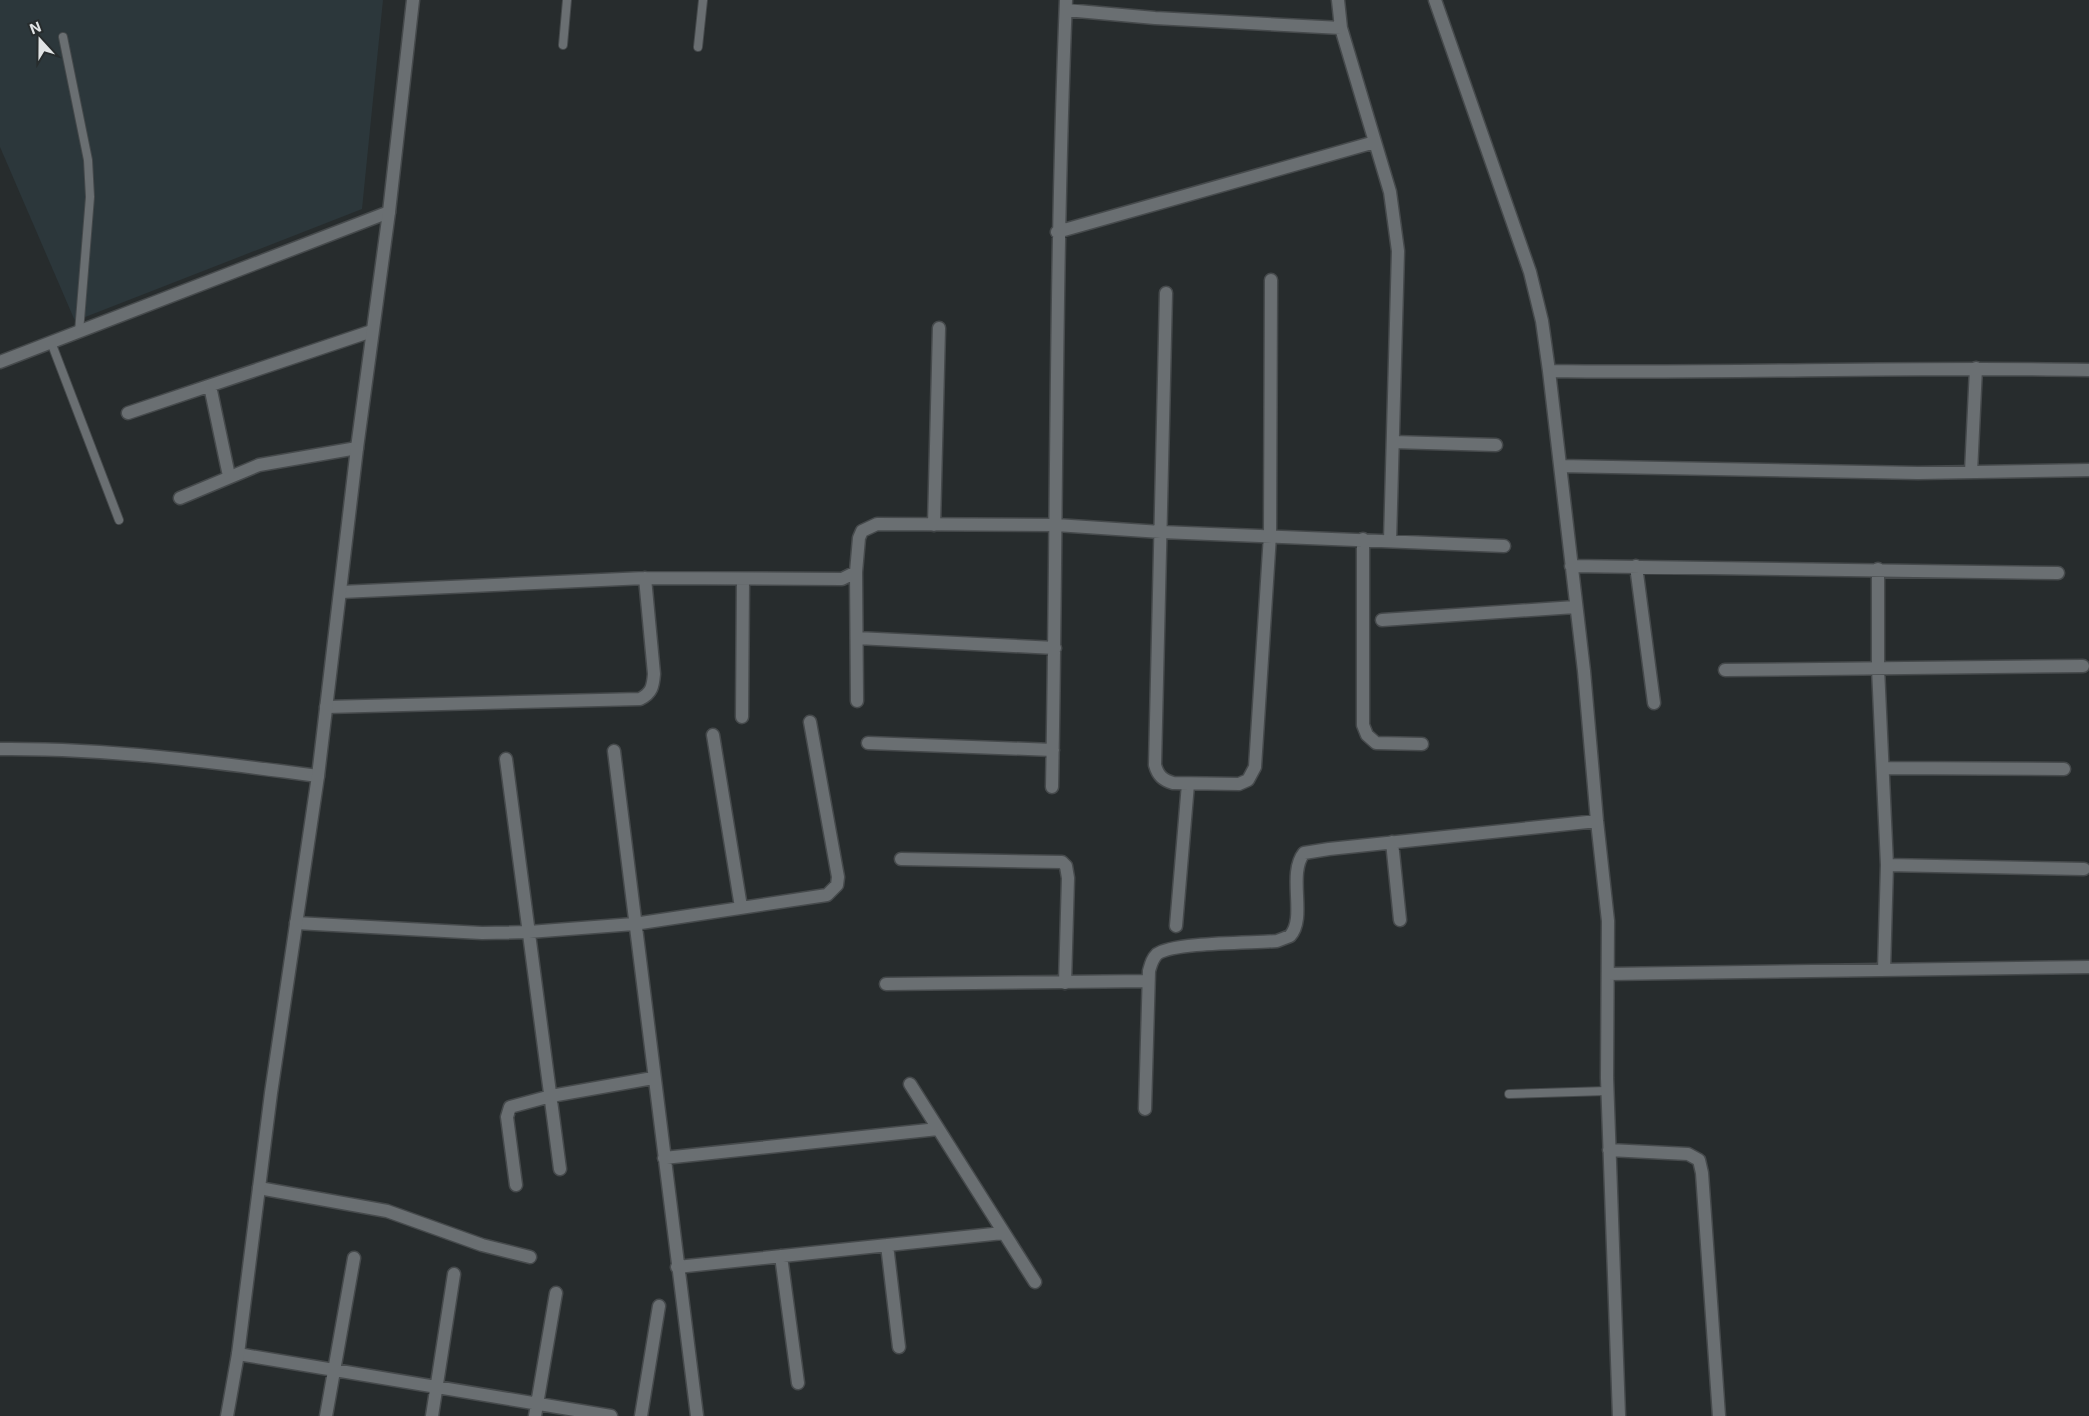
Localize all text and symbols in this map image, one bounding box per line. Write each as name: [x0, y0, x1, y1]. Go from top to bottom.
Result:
north arrow: [15, 15, 65, 65]
text: N: [27, 18, 43, 37]

